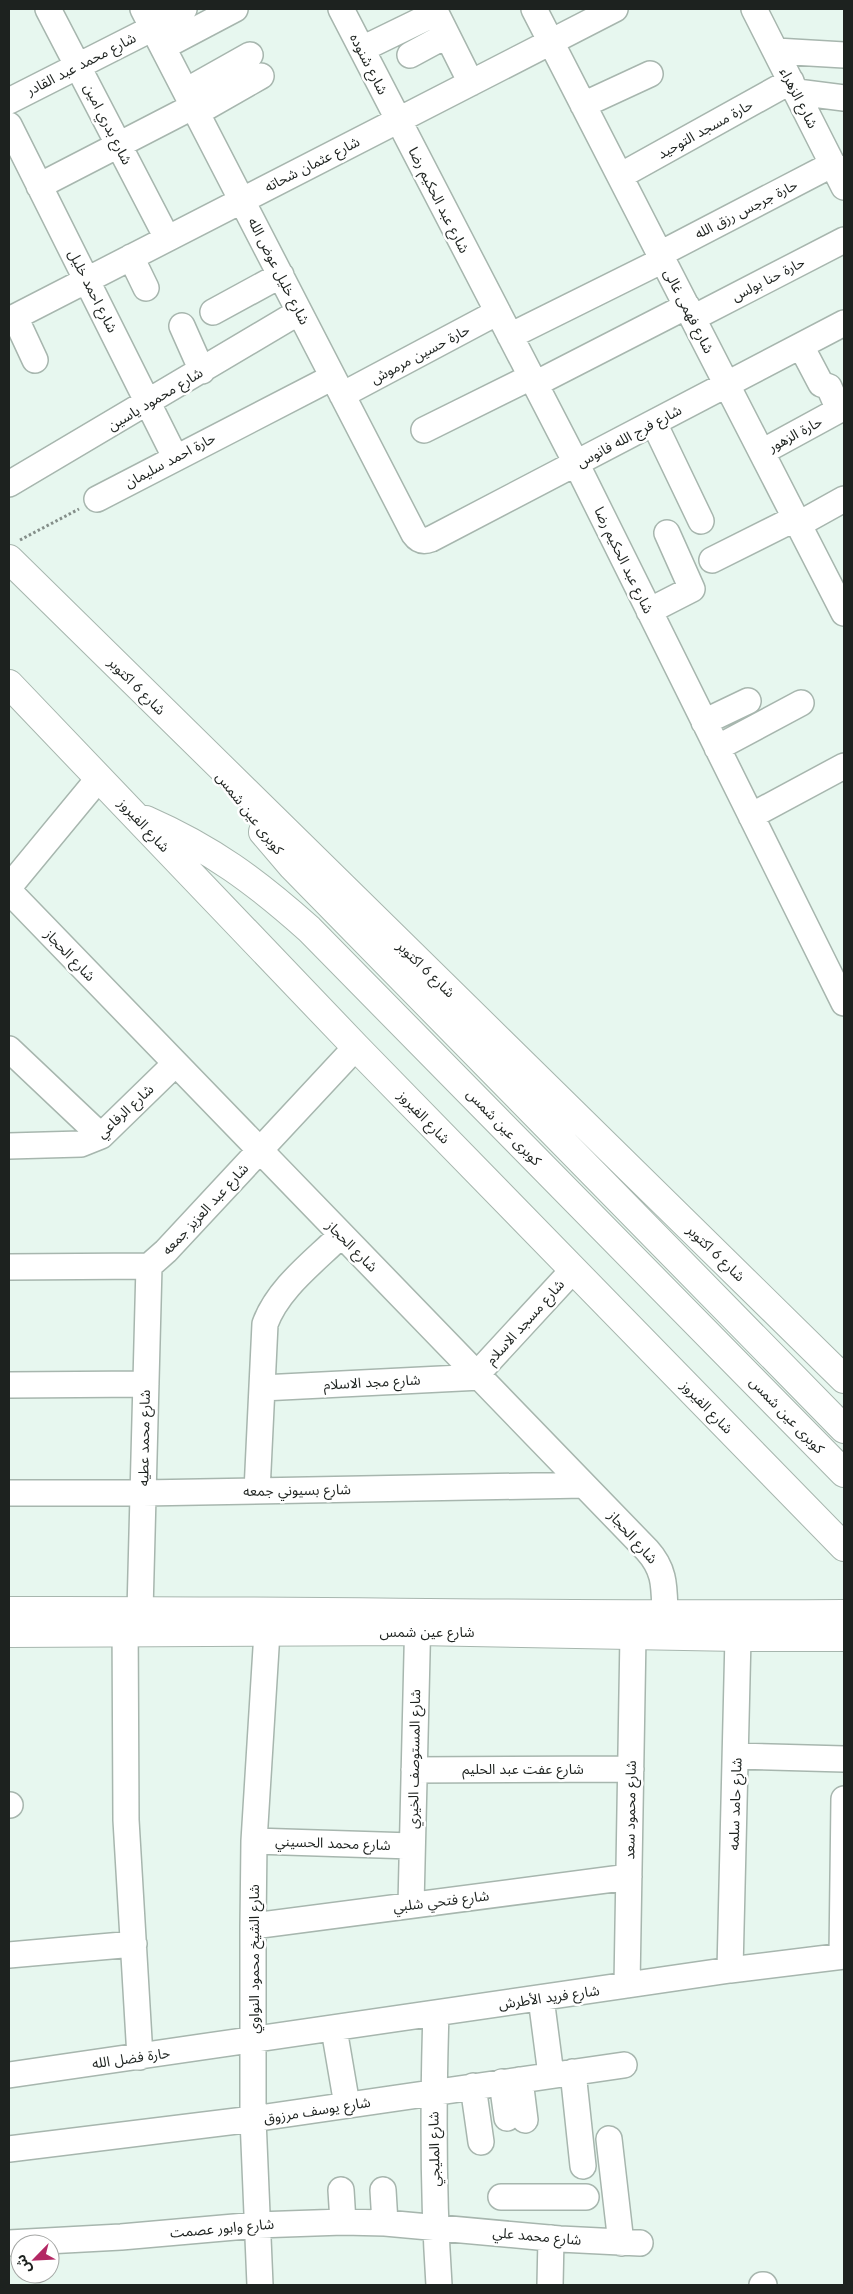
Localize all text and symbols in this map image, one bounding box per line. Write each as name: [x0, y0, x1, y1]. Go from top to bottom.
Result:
street label: شارع محمد عبد القادر: [22, 28, 140, 102]
street label: شارع شنوده: [344, 30, 393, 99]
street label: شارع الزهراء: [774, 64, 823, 132]
street label: شارع بدري امين: [78, 80, 137, 169]
street label: حارة مسجد التوحيد: [654, 94, 756, 164]
street label: شارع عثمان شحاته: [261, 131, 364, 198]
street label: شارع عبد الحكيم رضا: [403, 143, 474, 257]
street label: حارة جرجس رزق الله: [691, 174, 801, 244]
street label: شارع خليل عوض الله: [242, 214, 315, 328]
street label: شارع احمد خليل: [63, 246, 123, 336]
street label: حارة حنا بولس: [728, 252, 808, 306]
street label: شارع فهمى غالى: [658, 265, 719, 357]
street label: حارة حسين مرموش: [367, 319, 473, 389]
street label: شارع محمود ياسين: [104, 363, 207, 436]
street label: شارع فرج الله فانوس: [573, 400, 685, 473]
street label: حارة الزهور: [764, 411, 826, 457]
street label: حارة احمد سليمان: [121, 428, 219, 492]
street label: شارع عبد الحكيم رضا: [589, 503, 659, 617]
street label: شارع 6 اكتوبر: [102, 652, 170, 720]
street label: كوبرى عين شمس: [211, 767, 289, 859]
street label: شارع الفيروز: [112, 793, 174, 857]
street label: شارع الحجاز: [39, 924, 100, 986]
street label: شارع 6 اكتوبر: [391, 935, 460, 1003]
street label: شارع الرفاعي: [92, 1079, 159, 1144]
street label: كوبرى عين شمس: [462, 1084, 546, 1170]
street label: شارع الفيروز: [392, 1085, 455, 1149]
street label: شارع عبد العزيز جمعه: [157, 1159, 254, 1260]
street label: شارع الحجاز: [320, 1215, 382, 1277]
street label: شارع 6 اكتوبر: [681, 1219, 750, 1287]
street label: شارع مسجد الاسلام: [481, 1275, 570, 1370]
street label: شارع مجد الاسلام: [323, 1369, 421, 1396]
street label: كوبرى عين شمس: [745, 1372, 829, 1458]
street label: شارع الفيروز: [675, 1375, 738, 1439]
street label: شارع محمد عطيه: [133, 1390, 156, 1486]
street label: شارع بسيوني جمعه: [243, 1479, 351, 1502]
street label: شارع الحجاز: [602, 1505, 662, 1569]
street label: شارع عين شمس: [379, 1622, 475, 1643]
street label: شارع المستوصف الخيري: [403, 1689, 426, 1829]
street label: شارع حامد سلمه: [723, 1757, 748, 1851]
street label: شارع عفت عبد الحليم: [462, 1759, 584, 1780]
street label: شارع محمود سعد: [619, 1760, 642, 1860]
street label: شارع محمد الحسيني: [275, 1831, 391, 1856]
street label: شارع الشيخ محمود النواوي: [244, 1884, 265, 2034]
street label: شارع فتحي شلبي: [392, 1885, 490, 1918]
street label: شارع فريد الأطرش: [497, 1980, 601, 2015]
street label: حارة فضل الله: [91, 2043, 171, 2073]
street label: شارع يوسف مرزوق: [262, 2092, 372, 2129]
street label: شارع المليجي: [423, 2111, 446, 2187]
street label: شارع وابور عصمت: [169, 2213, 275, 2244]
street label: شارع محمد علي: [492, 2222, 582, 2251]
north arrow: [10, 2234, 60, 2284]
text: ش: [10, 2251, 36, 2277]

